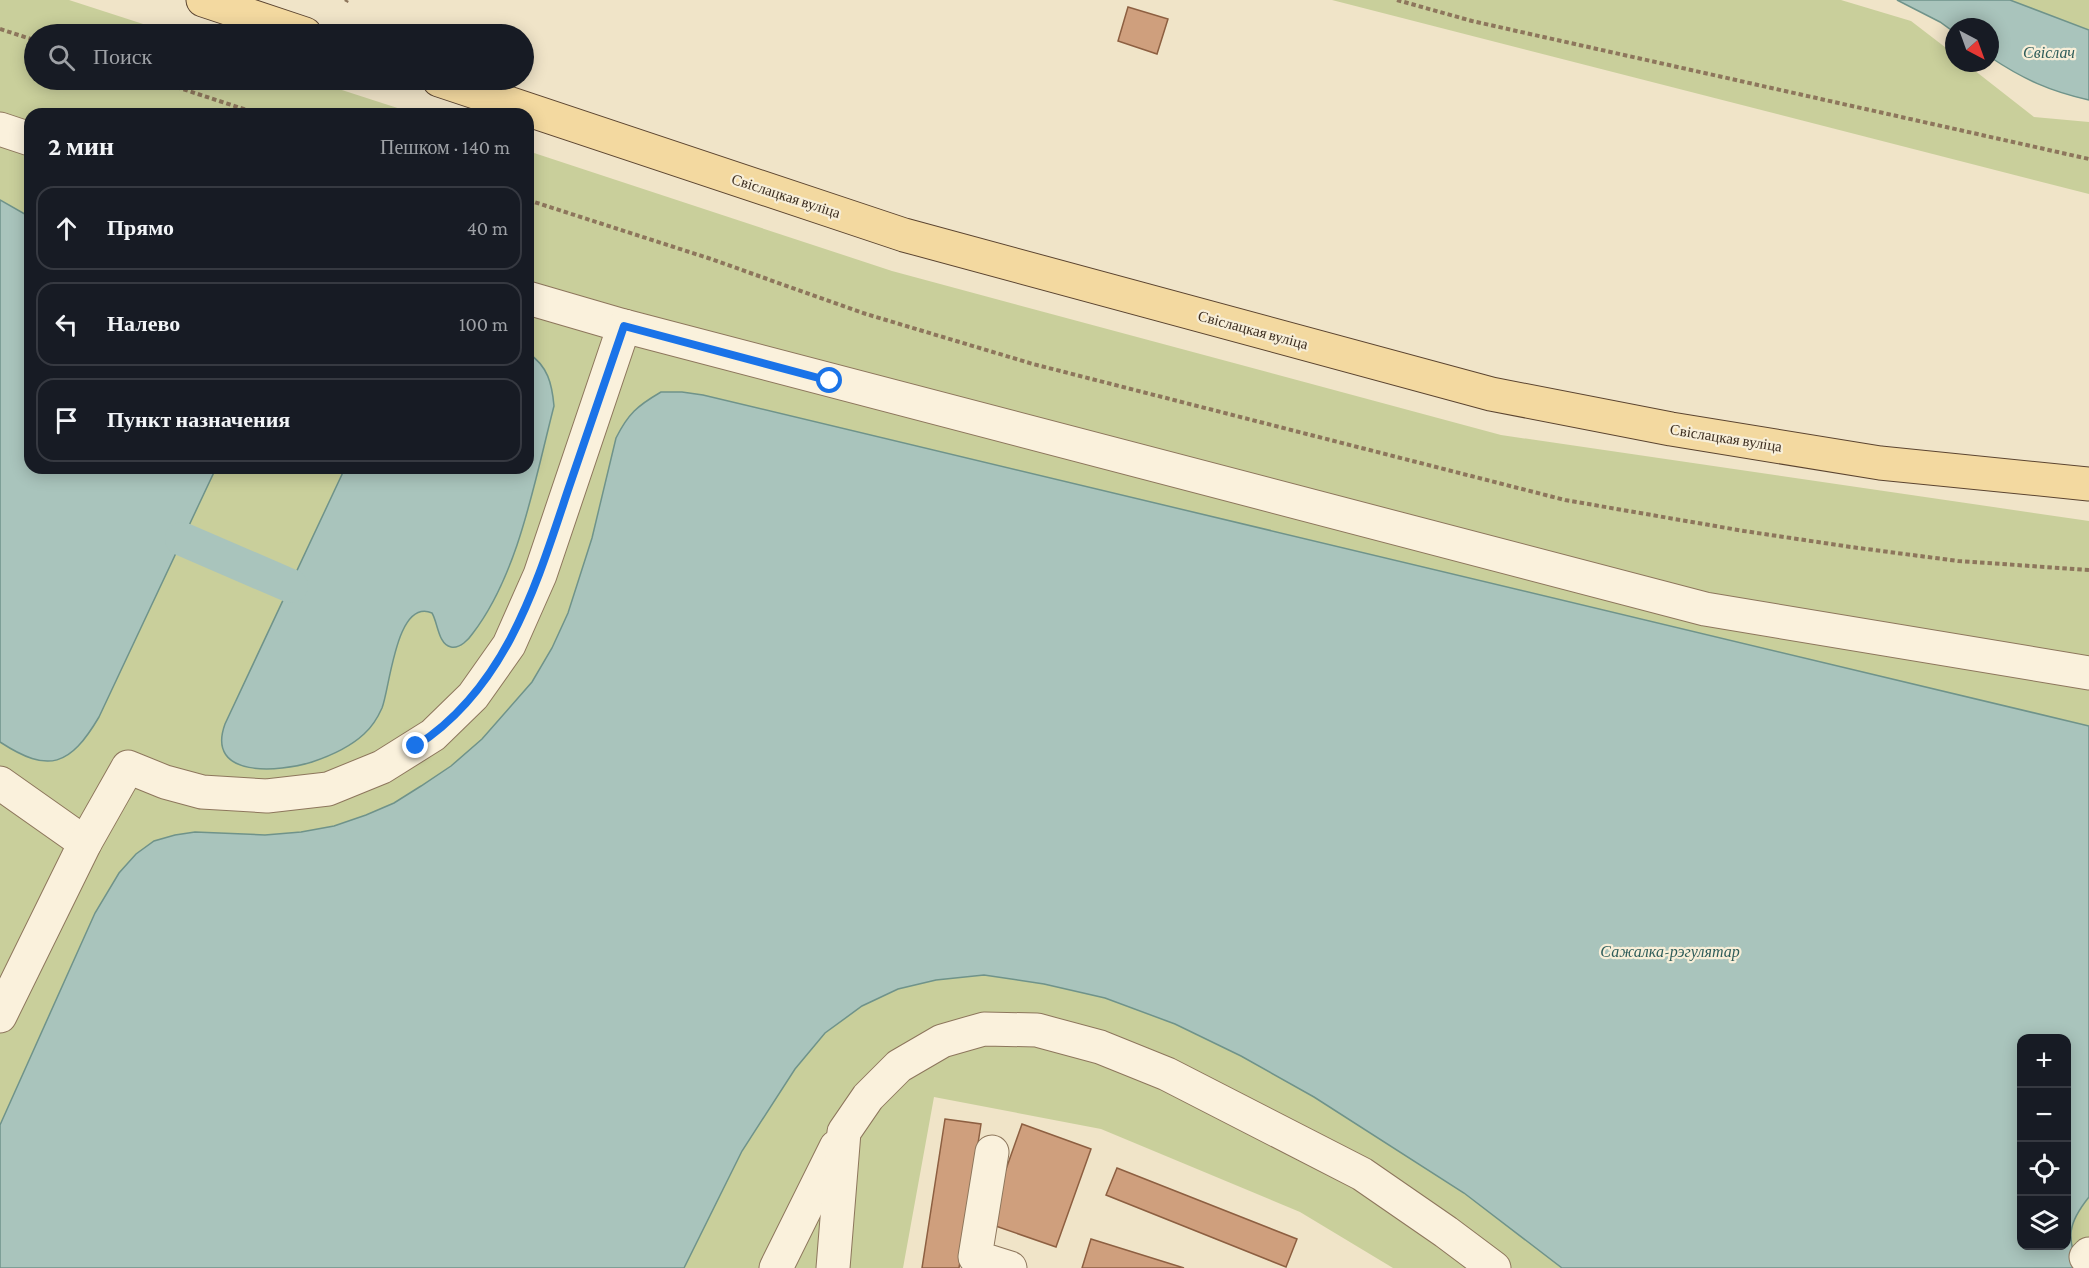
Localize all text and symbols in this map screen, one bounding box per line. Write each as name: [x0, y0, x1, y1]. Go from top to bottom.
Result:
north arrow: [1945, 18, 1999, 72]
search box: [24, 24, 534, 90]
icon: search: [45, 41, 78, 74]
text: Поиск: [93, 44, 152, 69]
water label: Свіслач: [2023, 44, 2075, 61]
text: 2 мин: [48, 132, 114, 161]
text: Пешком · 140 m: [380, 136, 510, 158]
street label: Свіслацкая вуліца: [730, 171, 843, 221]
icon: ahead: [50, 212, 83, 245]
text: Прямо: [107, 215, 174, 240]
text: 40 m: [467, 217, 508, 239]
icon: left: [50, 308, 83, 341]
street label: Свіслацкая вуліца: [1196, 308, 1310, 352]
text: Налево: [107, 311, 180, 336]
text: 100 m: [459, 313, 508, 335]
route start: [816, 367, 842, 393]
icon: arrive: [50, 404, 83, 437]
text: Пункт назначения: [107, 407, 290, 432]
street label: Свіслацкая вуліца: [1669, 421, 1784, 455]
route end: [402, 732, 428, 758]
water label: Сажалка-рэгулятар: [1600, 943, 1740, 961]
map controls: [2017, 1034, 2071, 1250]
button: +: [2017, 1034, 2071, 1088]
button: −: [2017, 1088, 2071, 1142]
button: locate: [2017, 1142, 2071, 1196]
button: layers: [2017, 1196, 2071, 1250]

